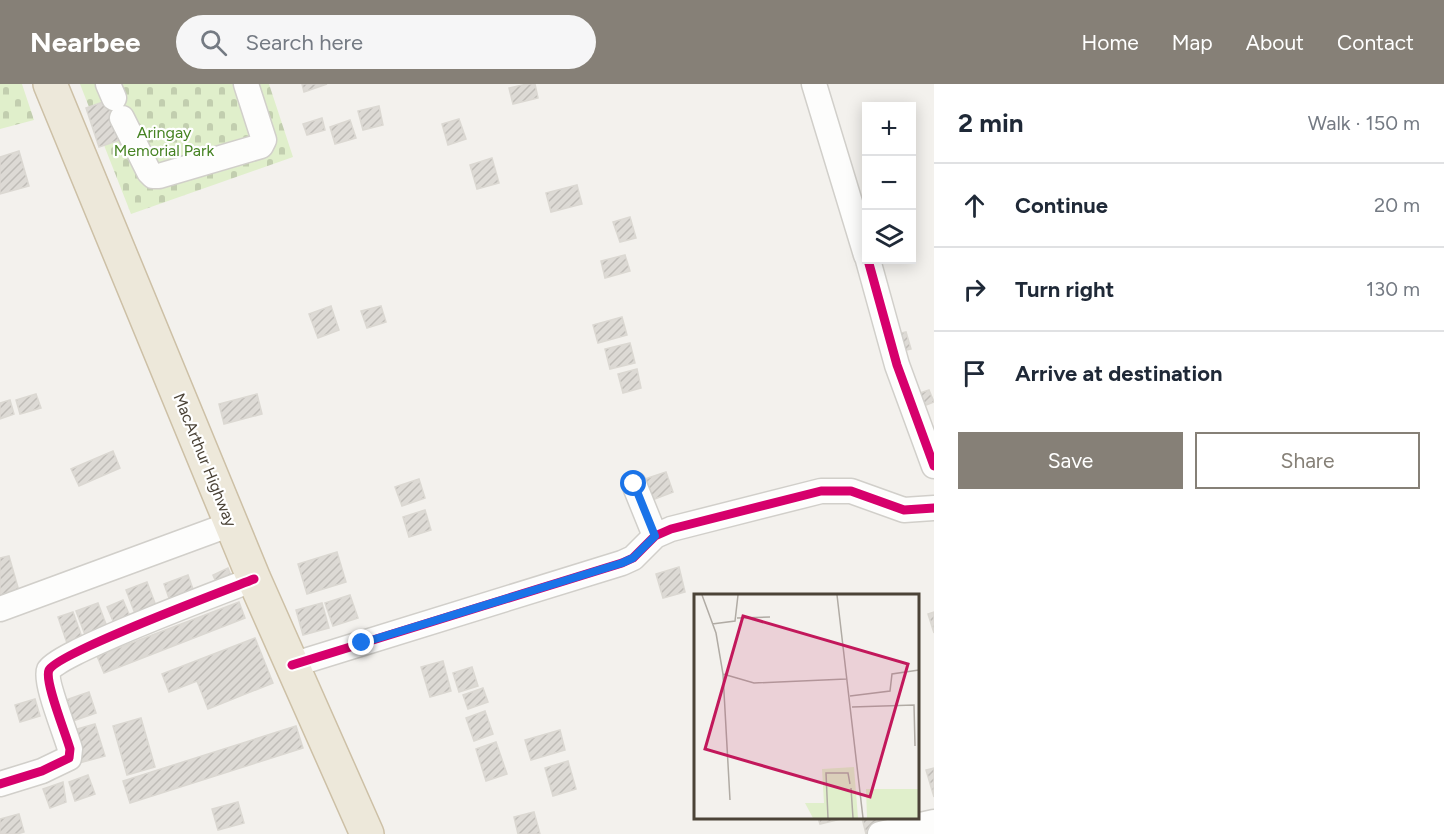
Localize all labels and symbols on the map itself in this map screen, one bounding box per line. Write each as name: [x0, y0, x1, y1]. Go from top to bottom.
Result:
park label: Aringay Memorial Park: [114, 123, 214, 160]
street label: MacArthur Highway: [169, 390, 241, 530]
route start: [620, 470, 646, 496]
inset map: [694, 594, 919, 819]
route end: [348, 629, 374, 655]

